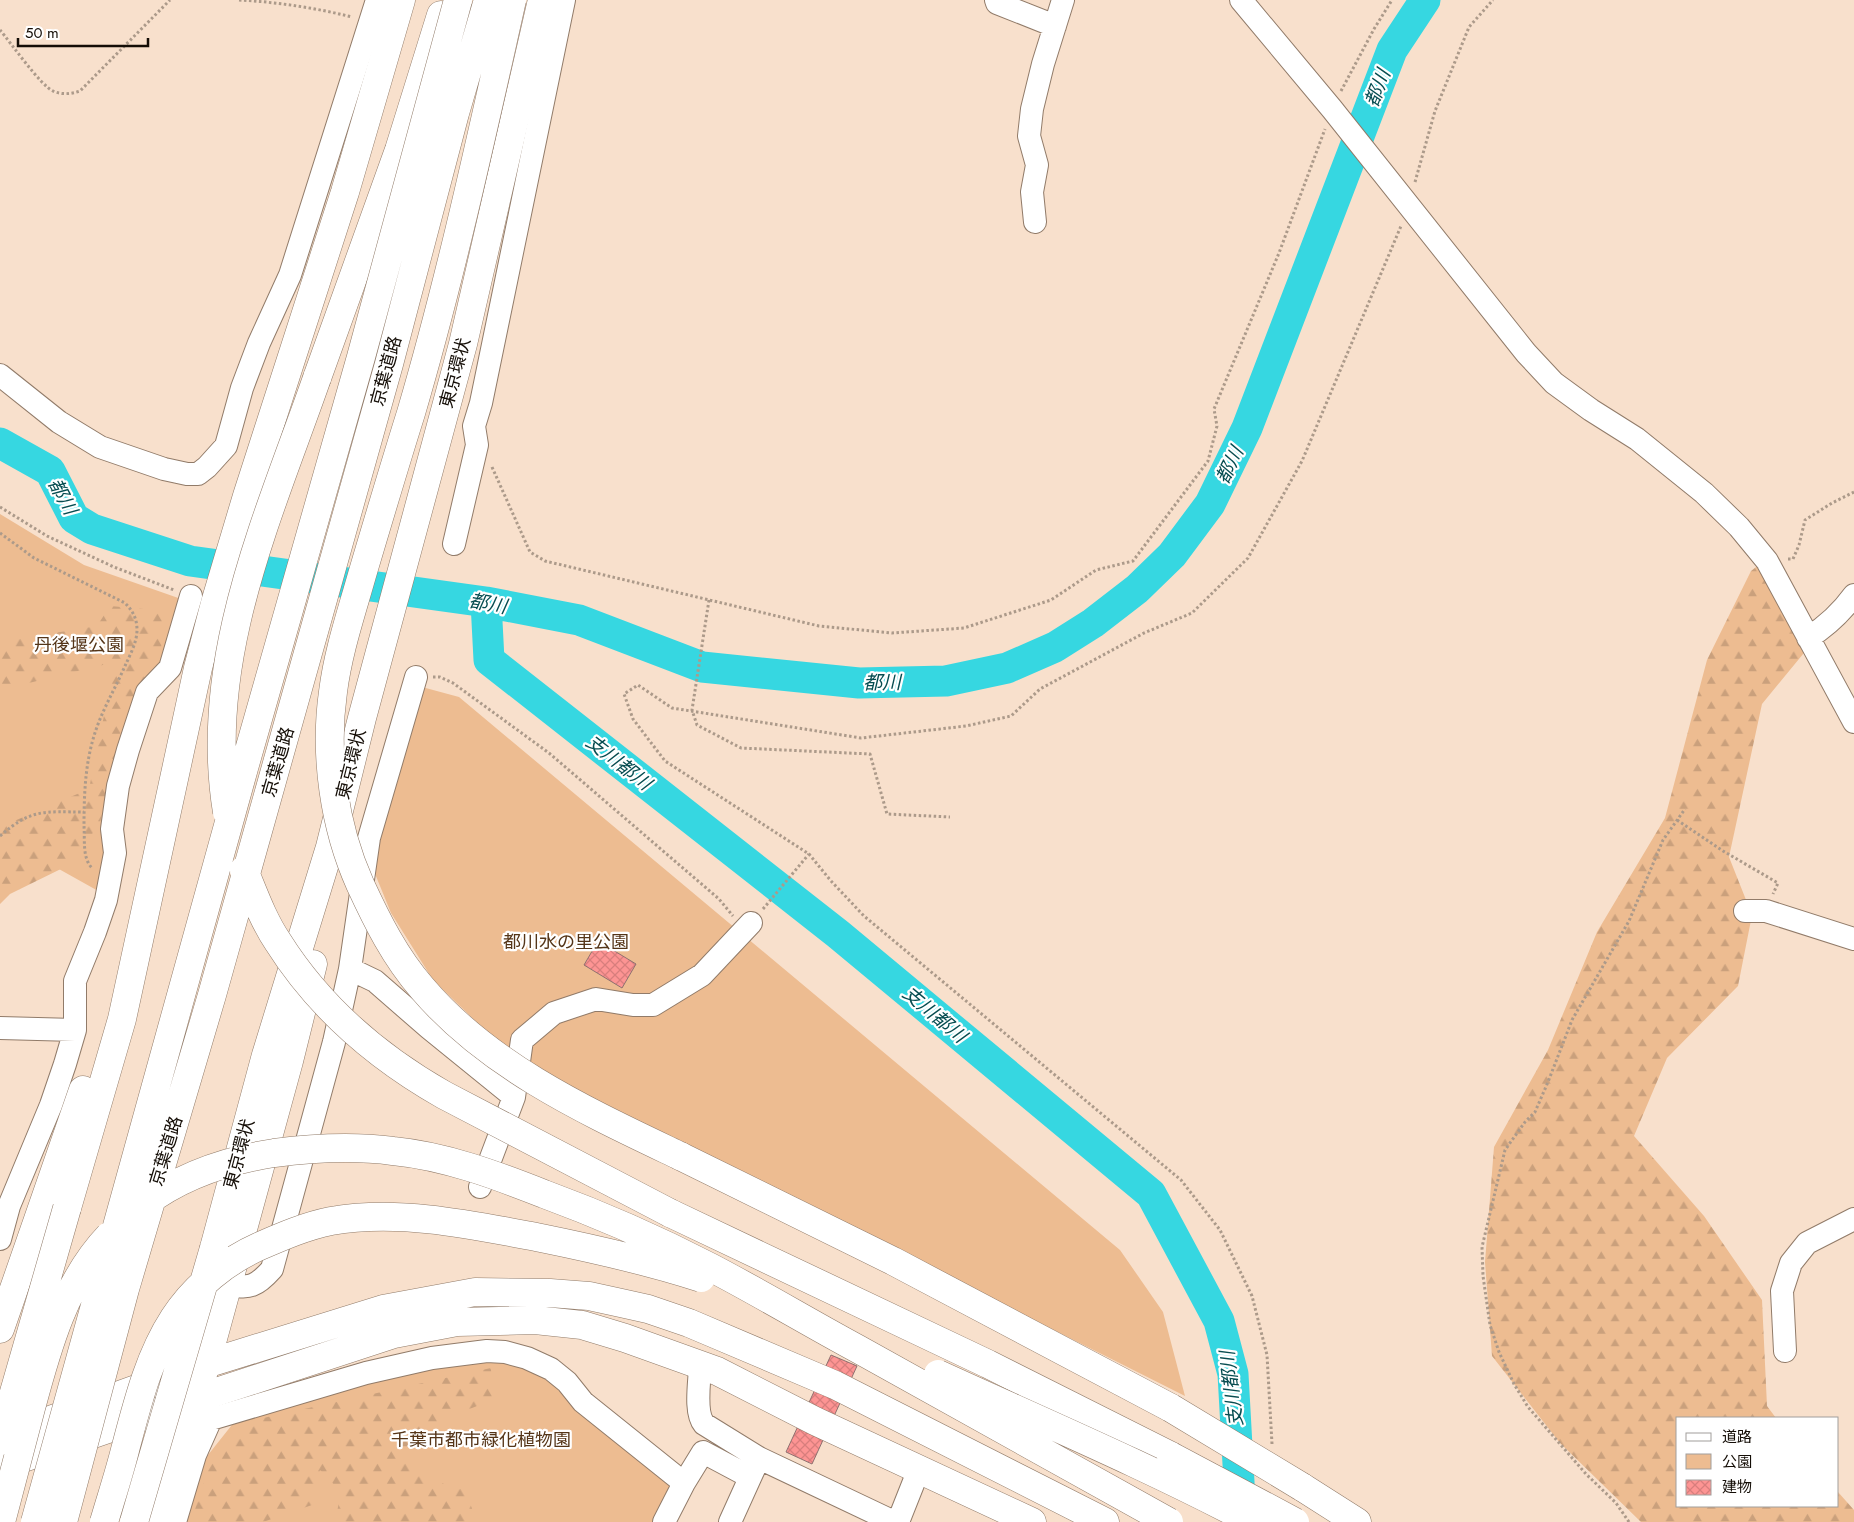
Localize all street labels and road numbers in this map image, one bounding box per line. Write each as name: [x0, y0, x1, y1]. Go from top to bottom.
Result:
street label: 京葉道路: [364, 333, 408, 409]
street label: 東京環状: [433, 335, 477, 411]
street label: 京葉道路: [256, 724, 300, 800]
street label: 東京環状: [330, 726, 372, 802]
street label: 京葉道路: [143, 1113, 189, 1189]
street label: 東京環状: [217, 1116, 261, 1192]

